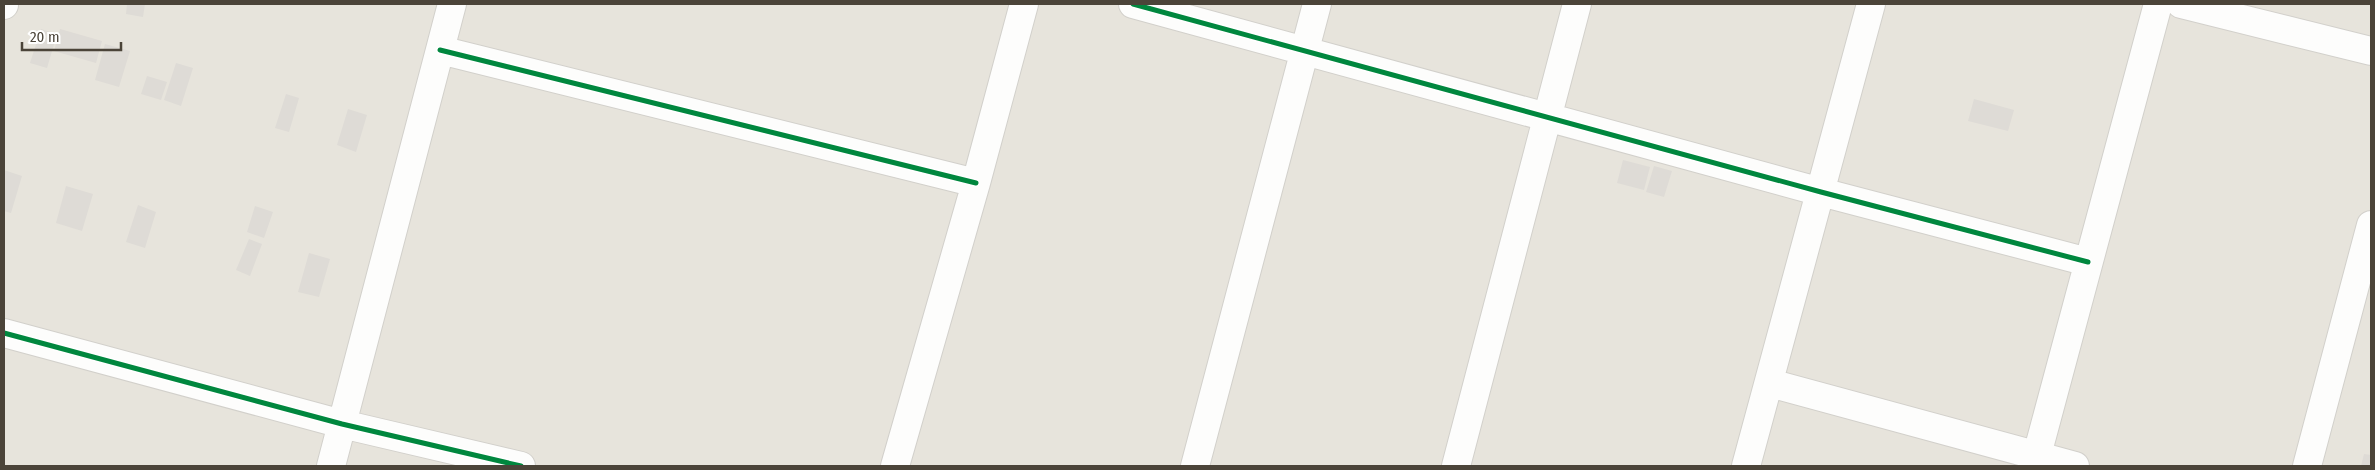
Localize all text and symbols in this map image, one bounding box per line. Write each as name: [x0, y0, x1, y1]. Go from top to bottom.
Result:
scale bar: [22, 20, 121, 52]
text: 20 m: [30, 28, 60, 46]

